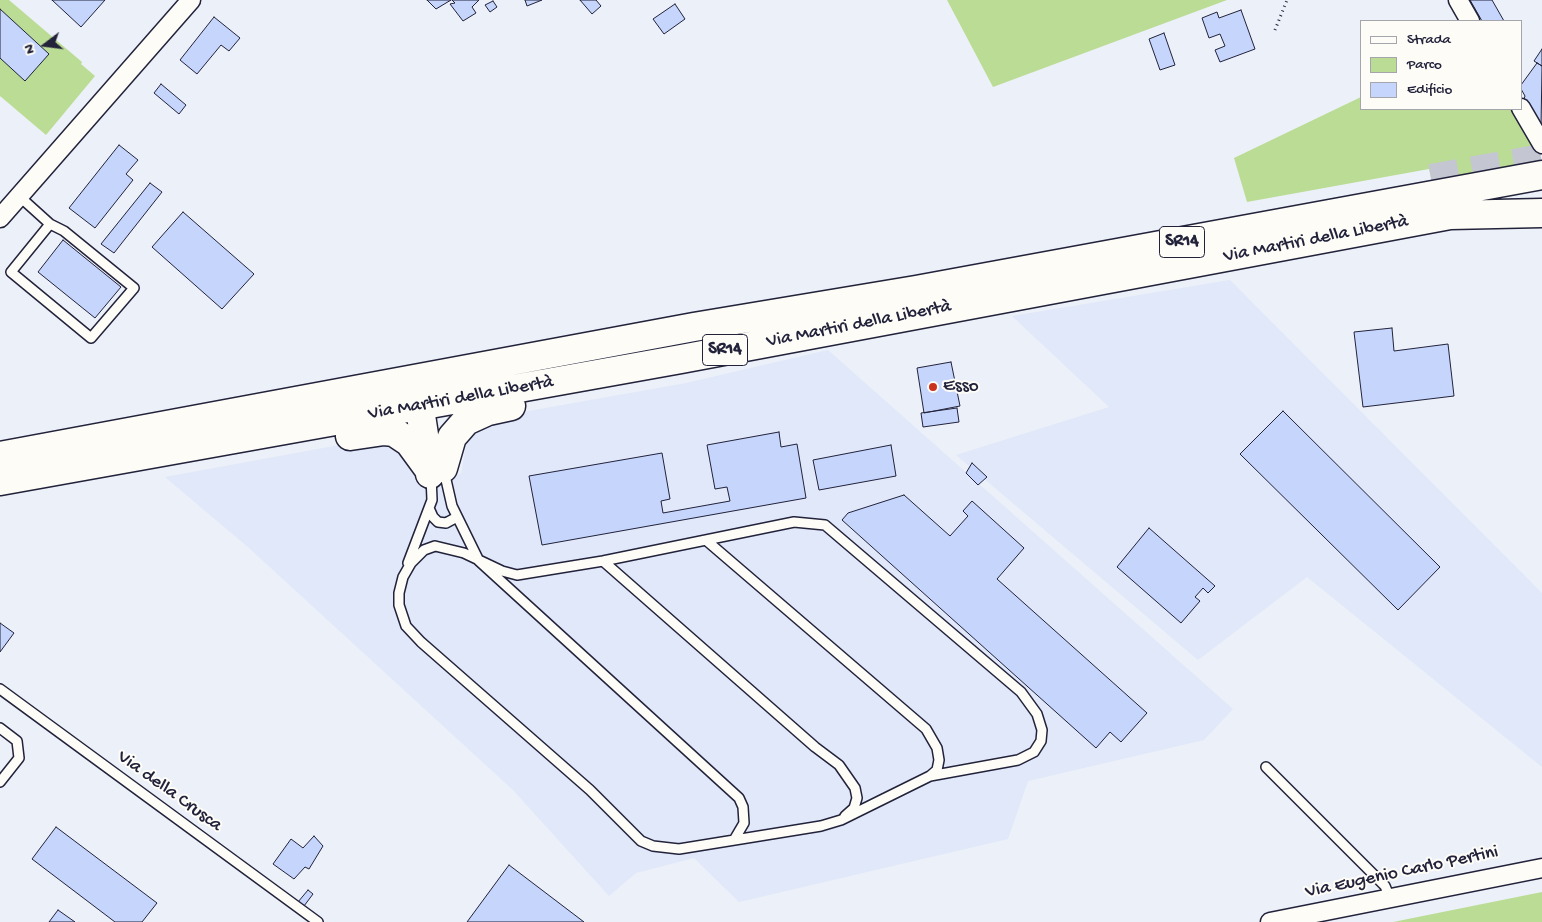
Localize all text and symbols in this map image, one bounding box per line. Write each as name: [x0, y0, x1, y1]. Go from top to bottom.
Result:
north arrow: [20, 20, 70, 70]
legend: [1360, 20, 1522, 110]
text: Strada: [1407, 31, 1451, 49]
text: N: [21, 42, 39, 56]
text: Parco: [1407, 56, 1442, 74]
text: Edificio: [1407, 81, 1452, 99]
street label: Via Martiri della Libertà: [1222, 211, 1410, 269]
road number: SR14: [1160, 226, 1204, 258]
street label: Via Martiri della Libertà: [765, 296, 953, 354]
road number: SR14: [702, 334, 748, 366]
street label: Via Martiri della Libertà: [367, 371, 555, 427]
place label: Esso: [943, 376, 979, 398]
marker: Esso: [927, 381, 939, 393]
street label: Via della Crusca: [112, 746, 226, 838]
street label: Via Eugenio Carlo Pertini: [1303, 841, 1501, 905]

